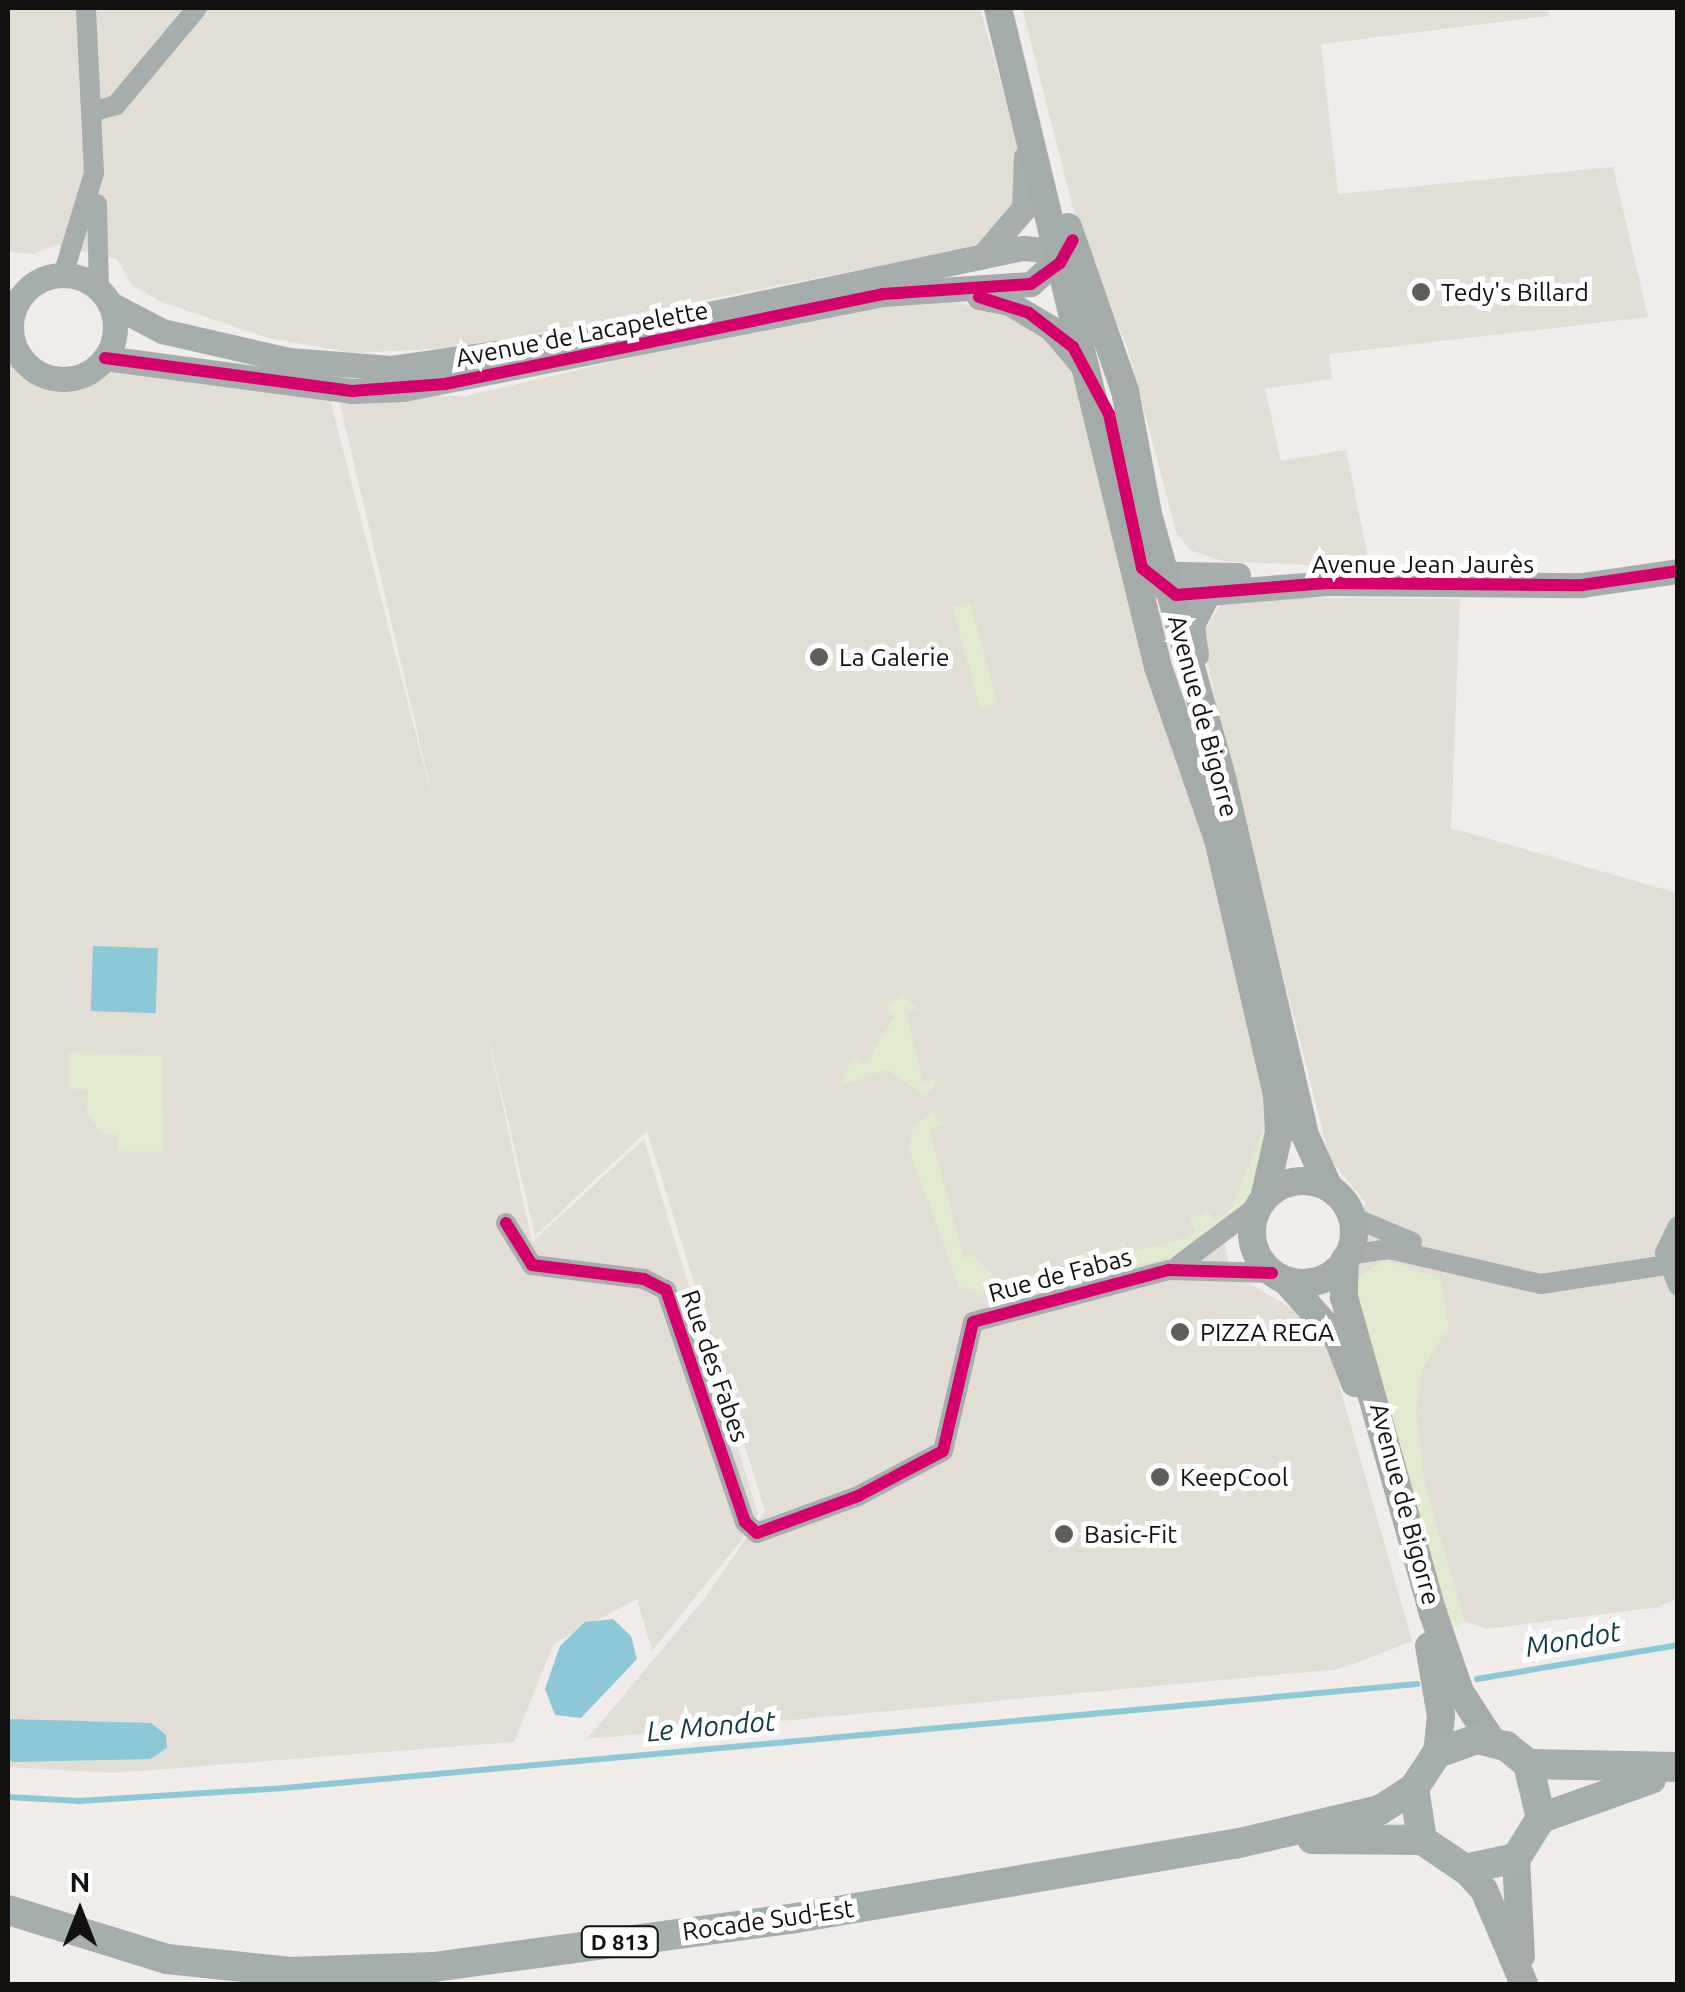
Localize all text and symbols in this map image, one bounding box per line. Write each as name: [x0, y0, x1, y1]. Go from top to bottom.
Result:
place label: Tedy's Billard: [1441, 277, 1589, 307]
marker: Tedy's Billard: [1410, 281, 1432, 303]
street label: Avenue de Lacapelette: [453, 295, 711, 373]
street label: Avenue Jean Jaurès: [1312, 549, 1534, 579]
street label: Avenue de Bigorre: [1162, 612, 1244, 820]
place label: La Galerie: [839, 642, 949, 672]
marker: La Galerie: [808, 646, 830, 668]
street label: Rue de Fabas: [985, 1242, 1135, 1308]
street label: Rue des Fabes: [675, 1286, 755, 1446]
place label: PIZZA REGA: [1200, 1317, 1334, 1347]
marker: PIZZA REGA: [1169, 1321, 1191, 1343]
street label: Avenue de Bigorre: [1364, 1400, 1446, 1608]
place label: KeepCool: [1180, 1462, 1288, 1492]
marker: KeepCool: [1149, 1466, 1171, 1488]
place label: Basic-Fit: [1084, 1519, 1177, 1549]
marker: Basic-Fit: [1053, 1523, 1075, 1545]
water label: Mondot: [1523, 1614, 1623, 1664]
water label: Le Mondot: [645, 1704, 777, 1748]
north arrow: [30, 1862, 130, 1962]
text: N: [70, 1866, 90, 1897]
street label: Rocade Sud-Est: [680, 1893, 856, 1947]
road number: D 813: [580, 1925, 660, 1959]

